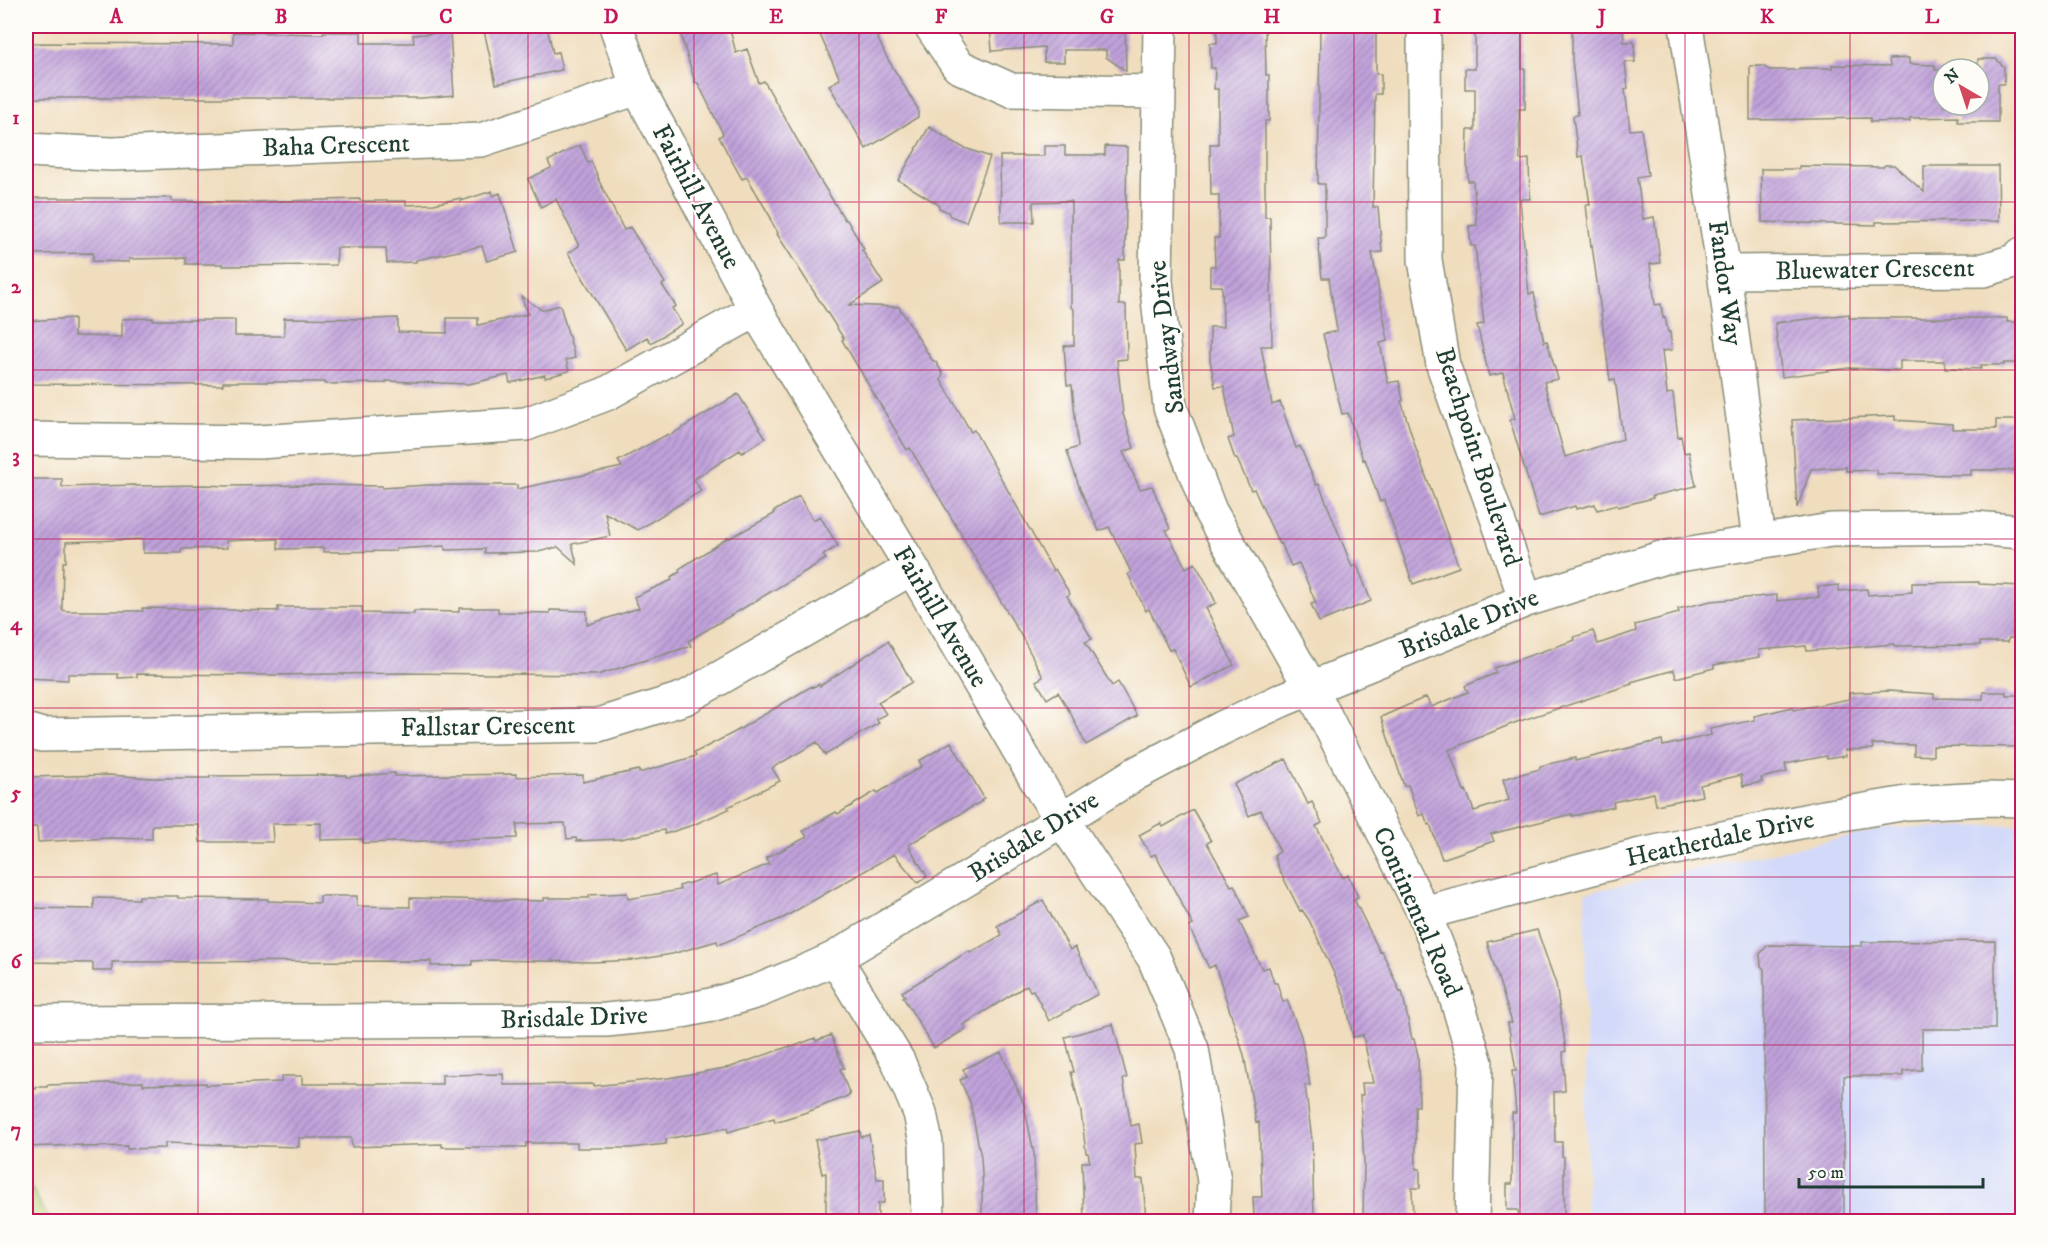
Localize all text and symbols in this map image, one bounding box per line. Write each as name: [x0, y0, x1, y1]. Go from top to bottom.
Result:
text: A: [109, 5, 124, 30]
text: B: [275, 5, 287, 30]
text: C: [439, 5, 453, 30]
text: D: [604, 5, 619, 30]
text: E: [769, 5, 783, 30]
text: F: [935, 5, 948, 30]
text: G: [1100, 5, 1114, 30]
text: H: [1264, 5, 1281, 30]
text: I: [1433, 5, 1441, 30]
text: J: [1596, 5, 1606, 30]
text: K: [1760, 5, 1775, 30]
text: L: [1925, 5, 1940, 30]
north arrow: [1931, 57, 1991, 117]
text: N: [1941, 64, 1964, 88]
text: 1: [12, 106, 20, 131]
street label: Fairhill Avenue: [644, 119, 748, 275]
street label: Baha Crescent: [262, 127, 410, 165]
street label: Fandor Way: [1700, 218, 1750, 348]
street label: Bluewater Crescent: [1775, 252, 1975, 288]
street label: Sandway Drive: [1141, 258, 1193, 416]
text: 2: [11, 275, 22, 300]
street label: Beachpoint Boulevard: [1427, 343, 1529, 571]
text: 3: [12, 444, 20, 469]
street label: Fairhill Avenue: [885, 540, 995, 694]
street label: Brisdale Drive: [1395, 581, 1543, 667]
text: 4: [10, 612, 23, 637]
street label: Fallstar Crescent: [400, 709, 576, 745]
text: 5: [10, 781, 21, 806]
street label: Brisdale Drive: [963, 784, 1105, 890]
street label: Heatherdale Drive: [1623, 803, 1817, 875]
street label: Continental Road: [1365, 822, 1469, 1002]
text: 6: [11, 950, 23, 975]
street label: Brisdale Drive: [500, 999, 648, 1037]
text: 7: [11, 1118, 21, 1143]
scale bar: [1799, 1151, 1984, 1189]
text: 50 m: [1808, 1162, 1844, 1184]

